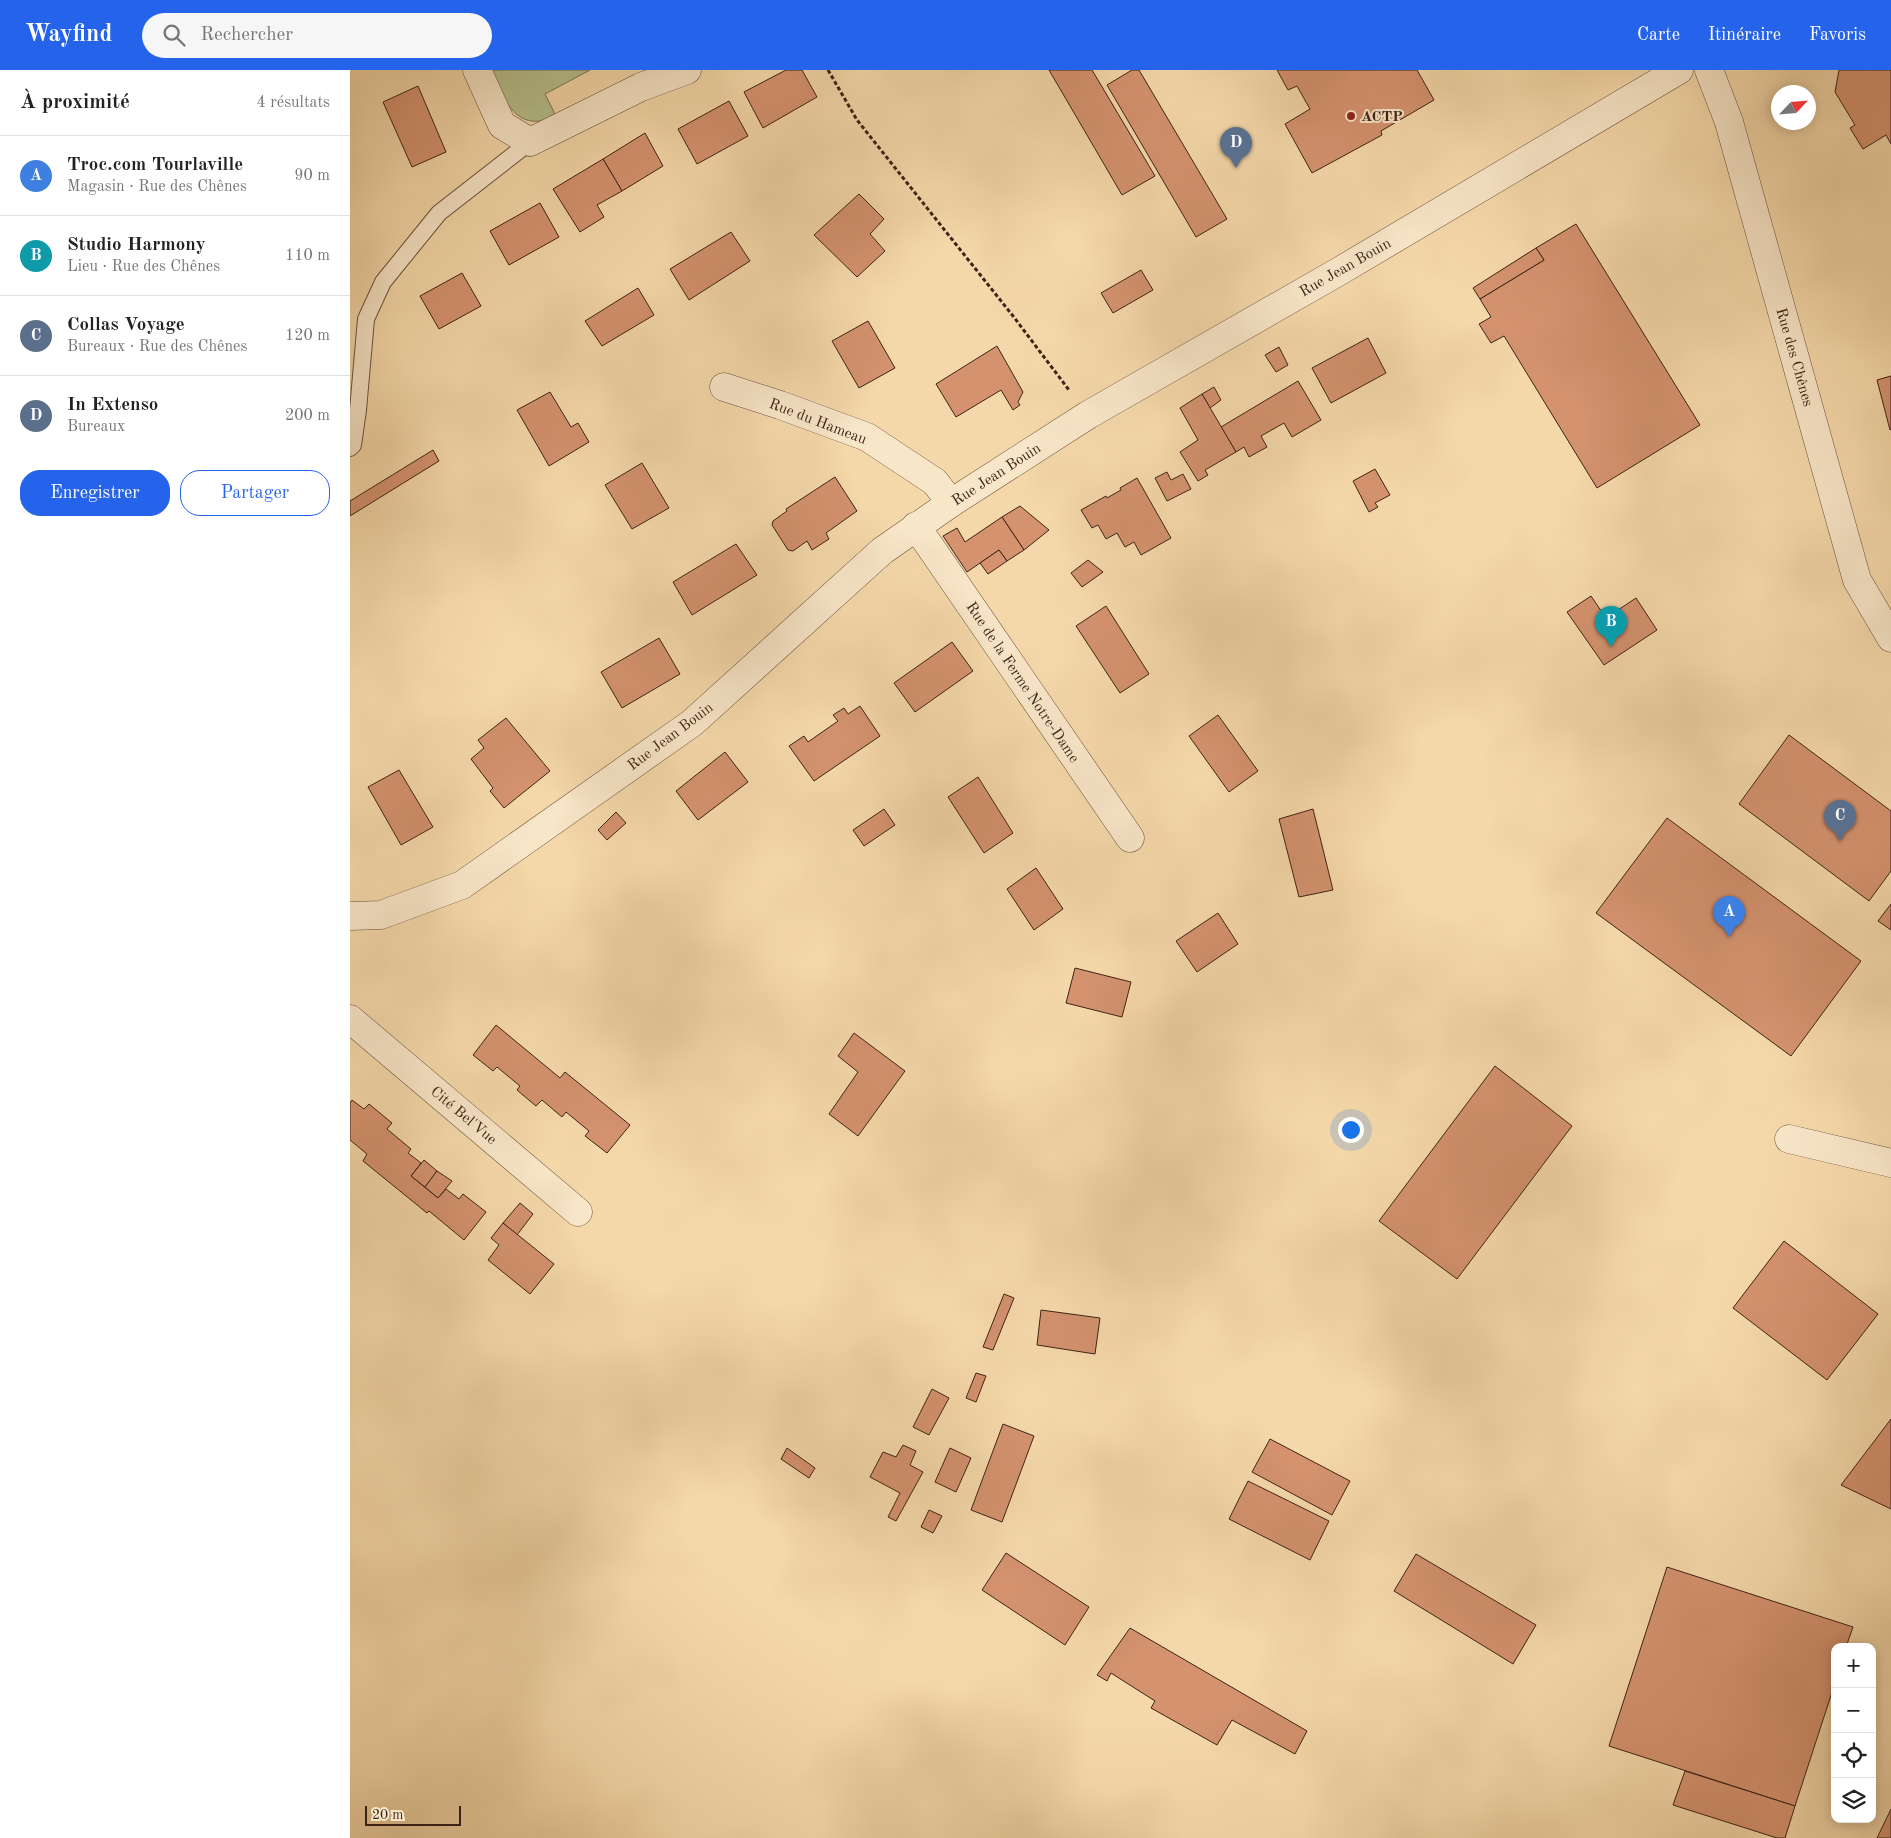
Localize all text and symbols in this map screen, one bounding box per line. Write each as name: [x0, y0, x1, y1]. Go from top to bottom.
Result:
search box: [142, 13, 492, 58]
icon: search: [160, 21, 188, 49]
text: Wayfind: [25, 23, 112, 47]
text: Rechercher: [200, 26, 293, 45]
text: Carte: [1637, 26, 1680, 44]
text: Itinéraire: [1708, 26, 1781, 44]
text: Favoris: [1809, 26, 1866, 44]
north arrow: [1771, 85, 1816, 130]
text: À proximité: [20, 92, 130, 113]
text: 4 résultats: [256, 95, 330, 111]
marker: ACTP: [1345, 110, 1357, 122]
place label: ACTP: [1361, 110, 1403, 125]
pin: D: [1220, 127, 1252, 168]
text: Troc.com Tourlaville: [67, 156, 243, 175]
text: A: [30, 168, 42, 184]
text: 90 m: [294, 168, 330, 184]
text: Magasin · Rue des Chênes: [67, 179, 247, 195]
text: Studio Harmony: [67, 236, 206, 255]
street label: Rue Jean Bouin: [1298, 236, 1394, 300]
text: B: [30, 248, 42, 264]
text: 110 m: [285, 248, 330, 264]
text: Lieu · Rue des Chênes: [67, 259, 220, 275]
street label: Rue des Chênes: [1772, 306, 1815, 408]
text: Collas Voyage: [67, 316, 185, 335]
text: C: [31, 328, 41, 344]
text: 120 m: [285, 328, 330, 344]
text: Bureaux · Rue des Chênes: [67, 339, 247, 355]
text: In Extenso: [67, 396, 158, 415]
street label: Rue du Hameau: [767, 397, 868, 448]
text: D: [30, 408, 42, 424]
text: 200 m: [285, 408, 330, 424]
text: Bureaux: [67, 419, 125, 435]
street label: Rue Jean Bouin: [950, 441, 1044, 509]
button: Enregistrer: [20, 470, 170, 516]
button: Partager: [180, 470, 330, 516]
street label: Rue de la Ferme Notre-Dame: [962, 600, 1081, 766]
pin: B: [1595, 606, 1627, 647]
street label: Rue Jean Bouin: [625, 700, 716, 774]
pin: C: [1824, 800, 1856, 841]
pin: A: [1713, 896, 1745, 937]
street label: Cité Bel'Vue: [427, 1084, 499, 1148]
your location: [1338, 1117, 1364, 1143]
map controls: [1831, 1643, 1876, 1823]
button: +: [1831, 1643, 1876, 1688]
button: −: [1831, 1688, 1876, 1733]
button: locate: [1831, 1733, 1876, 1778]
button: layers: [1831, 1778, 1876, 1823]
scale bar: [365, 1803, 461, 1826]
text: 20 m: [372, 1808, 403, 1822]

